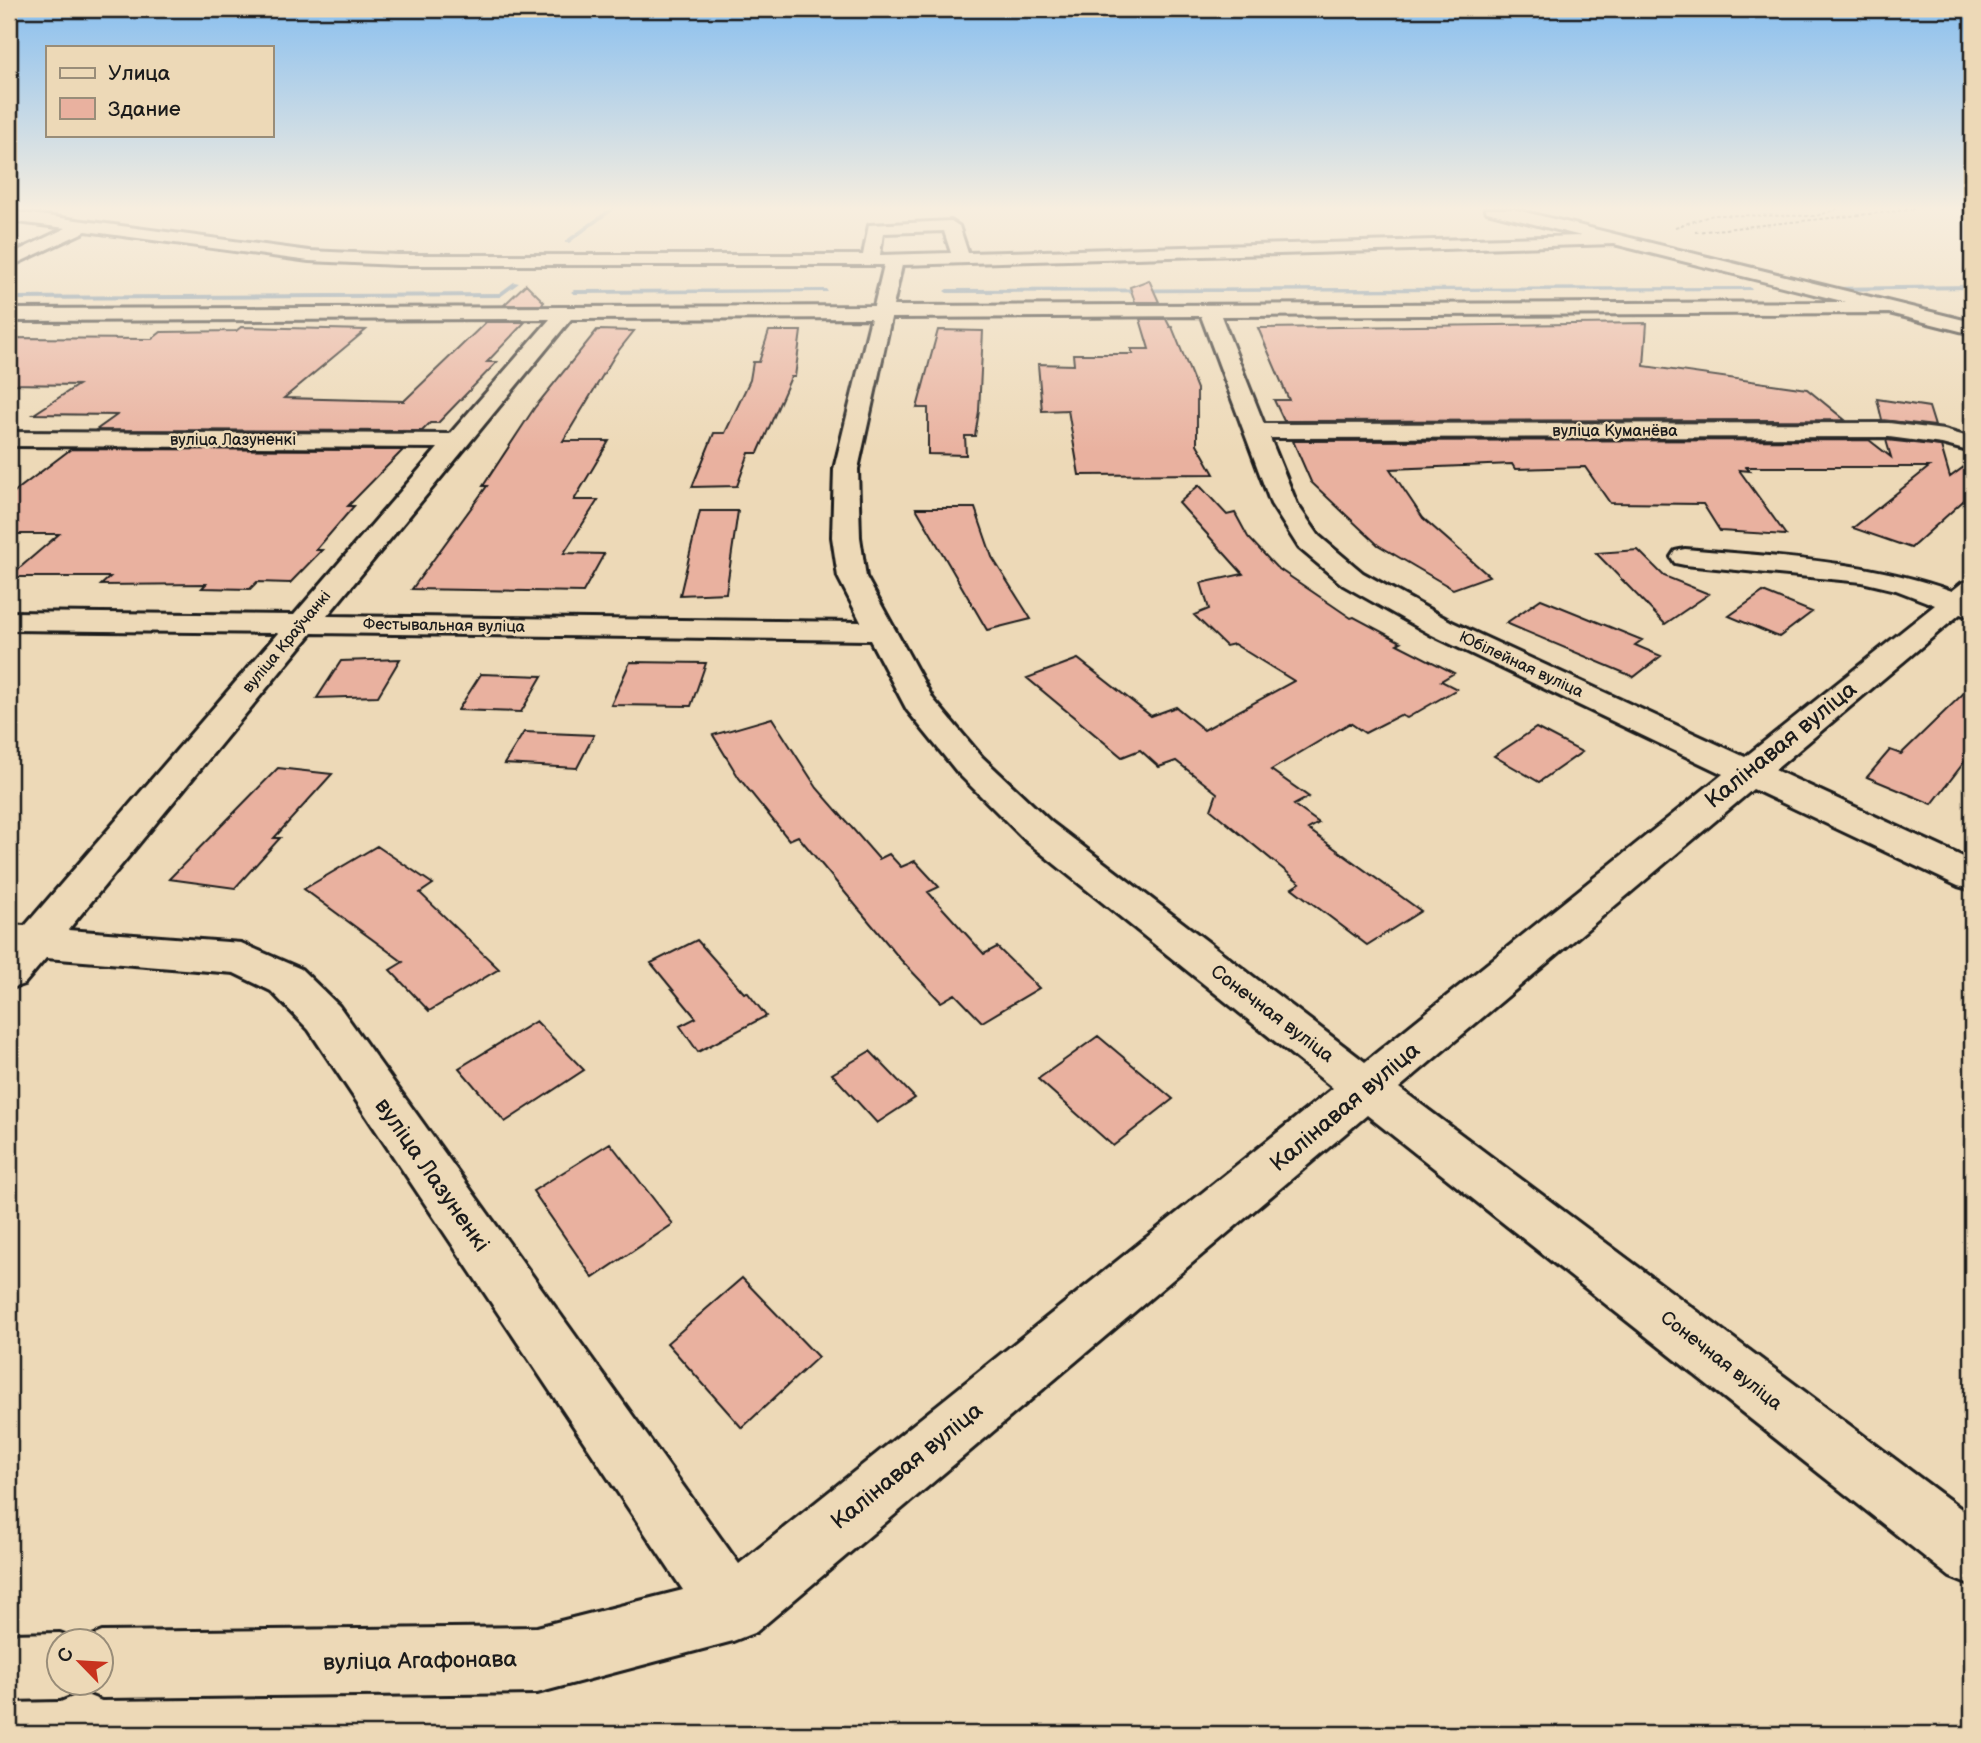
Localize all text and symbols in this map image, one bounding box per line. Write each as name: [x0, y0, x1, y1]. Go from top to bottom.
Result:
legend: [46, 46, 273, 136]
text: Улица: [108, 61, 171, 86]
text: Здание: [108, 97, 181, 122]
street label: вуліца Куманёва: [1552, 422, 1678, 441]
street label: вуліца Лазуненкі: [170, 431, 296, 450]
street label: вуліца Краўчанкі: [239, 587, 335, 697]
street label: Фестывальная вуліца: [363, 615, 526, 637]
street label: Юбілейная вуліца: [1456, 628, 1587, 702]
street label: Калінавая вуліца: [1700, 675, 1863, 815]
street label: Сонечная вуліца: [1206, 960, 1338, 1068]
street label: Калінавая вуліца: [1264, 1036, 1426, 1178]
street label: вуліца Лазуненкі: [369, 1093, 495, 1257]
street label: Сонечная вуліца: [1656, 1306, 1786, 1416]
street label: Калінавая вуліца: [826, 1396, 989, 1536]
north arrow: [46, 1628, 116, 1698]
text: С: [53, 1645, 79, 1666]
street label: вуліца Агафонава: [323, 1645, 518, 1677]

